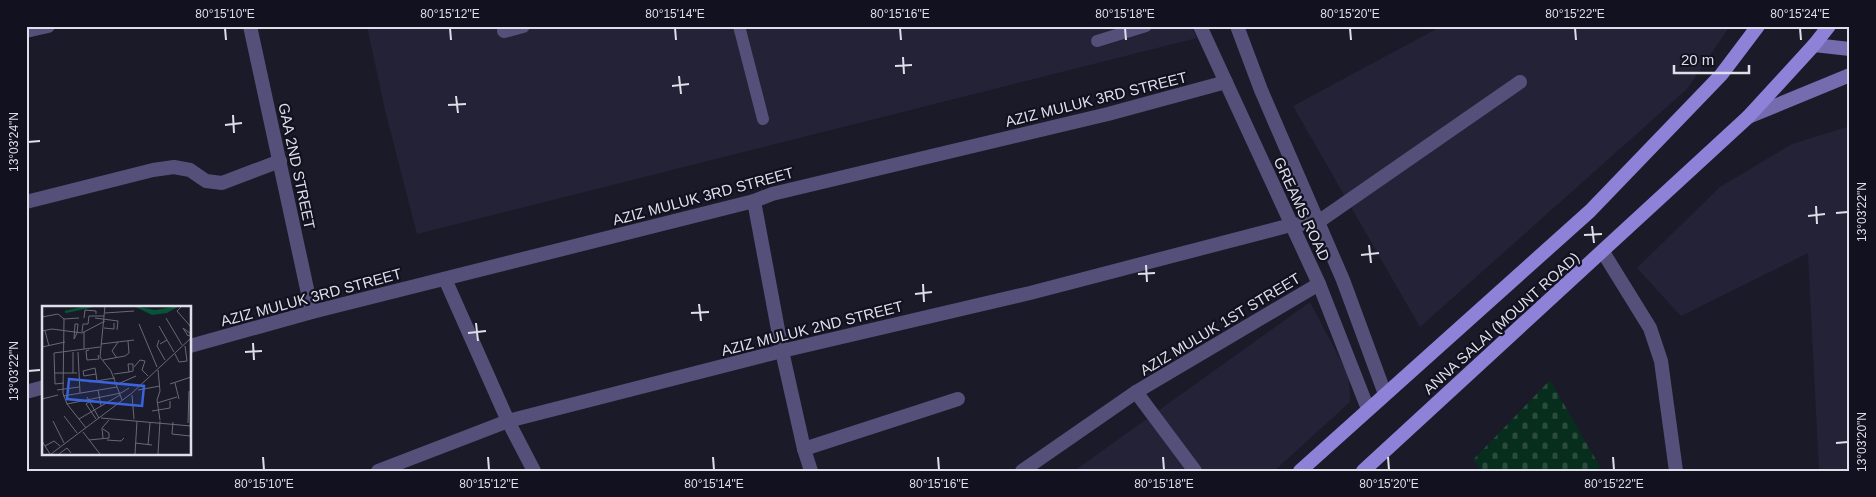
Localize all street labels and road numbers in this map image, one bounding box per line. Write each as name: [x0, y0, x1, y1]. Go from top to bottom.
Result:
street label: AZIZ MULUK 3RD STREET: [1003, 68, 1189, 130]
street label: GAA 2ND STREET: [275, 101, 319, 231]
street label: GREAMS ROAD: [1271, 154, 1334, 264]
street label: AZIZ MULUK 3RD STREET: [611, 164, 795, 228]
street label: ANNA SALAI (MOUNT ROAD): [1420, 248, 1582, 398]
street label: AZIZ MULUK 3RD STREET: [219, 265, 403, 329]
street label: AZIZ MULUK 1ST STREET: [1137, 269, 1303, 379]
street label: AZIZ MULUK 2ND STREET: [719, 297, 905, 359]

